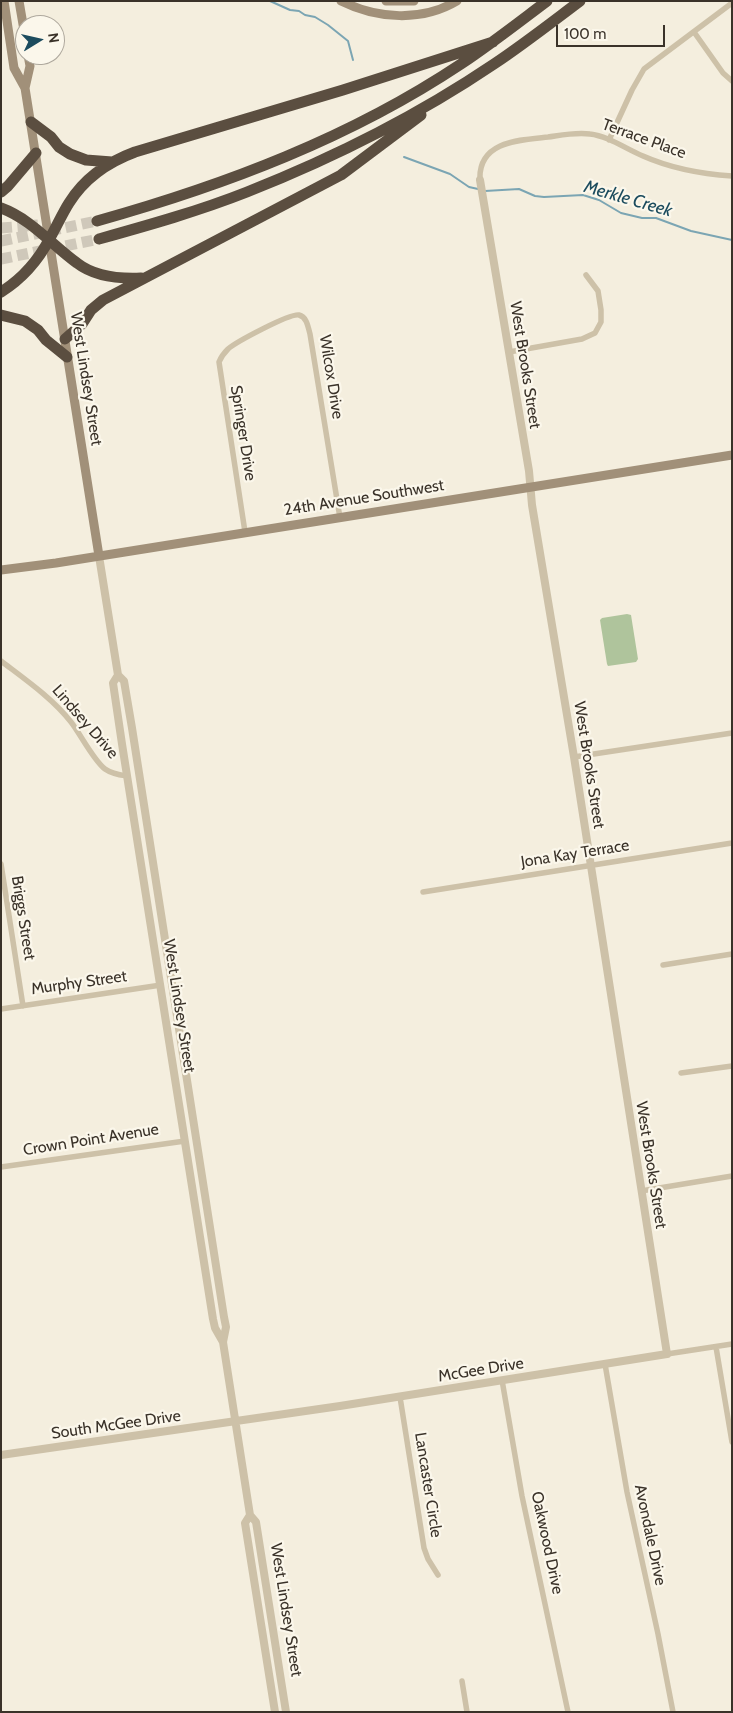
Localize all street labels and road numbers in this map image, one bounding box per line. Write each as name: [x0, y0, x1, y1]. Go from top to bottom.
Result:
street label: Terrace Place: [599, 115, 689, 163]
street label: West Brooks Street: [505, 300, 545, 430]
street label: West Lindsey Street: [66, 311, 106, 447]
street label: Wilcox Drive: [315, 334, 347, 420]
street label: Springer Drive: [226, 384, 260, 482]
street label: 24th Avenue Southwest: [283, 476, 445, 520]
street label: Lindsey Drive: [48, 681, 122, 763]
street label: West Brooks Street: [569, 700, 609, 830]
street label: Jona Kay Terrace: [519, 836, 631, 872]
street label: Briggs Street: [7, 874, 39, 962]
street label: West Lindsey Street: [159, 938, 199, 1074]
street label: Murphy Street: [30, 967, 128, 999]
street label: West Brooks Street: [631, 1100, 671, 1230]
street label: Crown Point Avenue: [22, 1120, 160, 1160]
street label: McGee Drive: [437, 1354, 525, 1386]
street label: South McGee Drive: [50, 1406, 182, 1444]
street label: Lancaster Circle: [410, 1431, 446, 1539]
street label: Avondale Drive: [630, 1483, 670, 1587]
street label: Oakwood Drive: [527, 1490, 567, 1596]
street label: West Lindsey Street: [266, 1542, 306, 1678]

